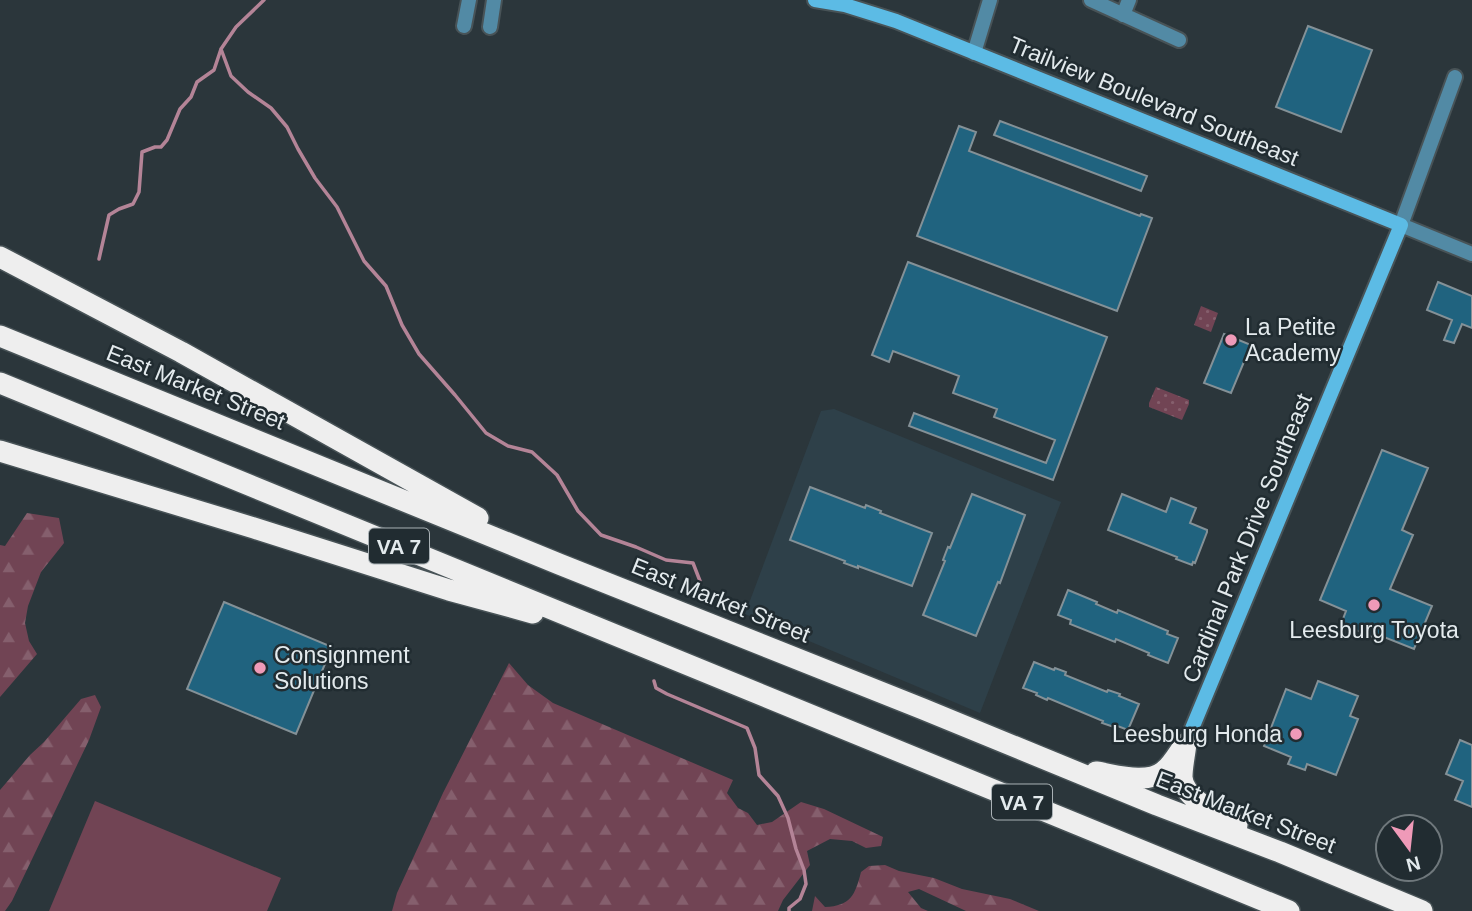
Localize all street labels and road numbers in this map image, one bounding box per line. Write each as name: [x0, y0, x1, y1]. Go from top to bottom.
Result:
street label: Trailview Boulevard Southeast: [1006, 31, 1303, 171]
street label: East Market Street: [103, 339, 290, 435]
street label: Cardinal Park Drive Southeast: [1177, 389, 1317, 686]
road number: VA 7: [369, 528, 429, 564]
street label: East Market Street: [628, 552, 815, 648]
street label: East Market Street: [1152, 766, 1340, 858]
road number: VA 7: [992, 784, 1052, 820]

